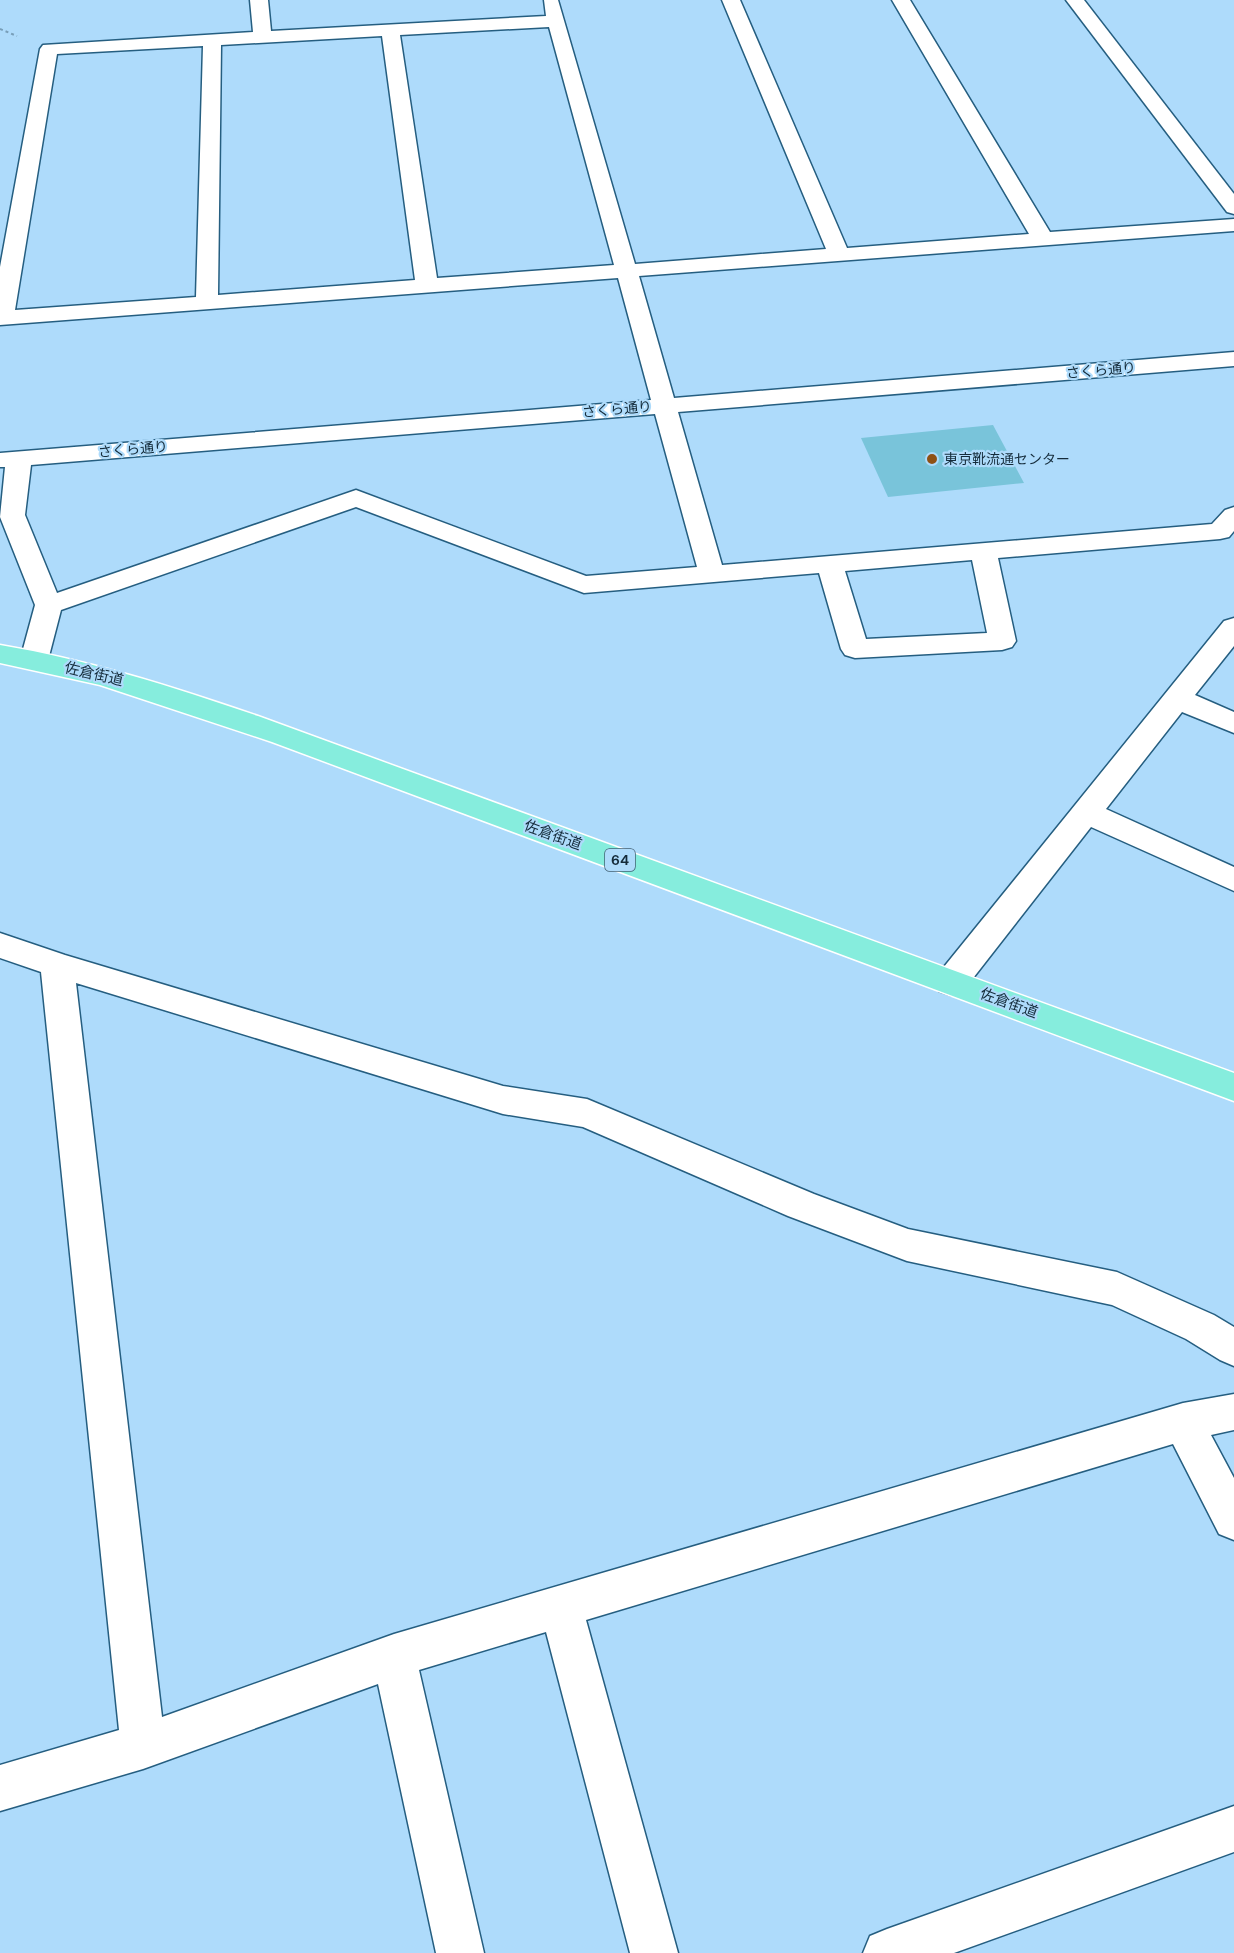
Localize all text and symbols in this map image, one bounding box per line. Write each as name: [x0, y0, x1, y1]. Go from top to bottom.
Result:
street label: さくら通り: [1065, 358, 1137, 382]
street label: さくら通り: [581, 397, 653, 421]
street label: さくら通り: [97, 437, 169, 461]
place label: 東京靴流通センター: [944, 450, 1070, 468]
marker: 東京靴流通センター: [925, 452, 939, 466]
street label: 佐倉街道: [63, 658, 125, 690]
street label: 佐倉街道: [521, 815, 585, 855]
road number: 64: [605, 849, 635, 871]
street label: 佐倉街道: [977, 983, 1041, 1023]

